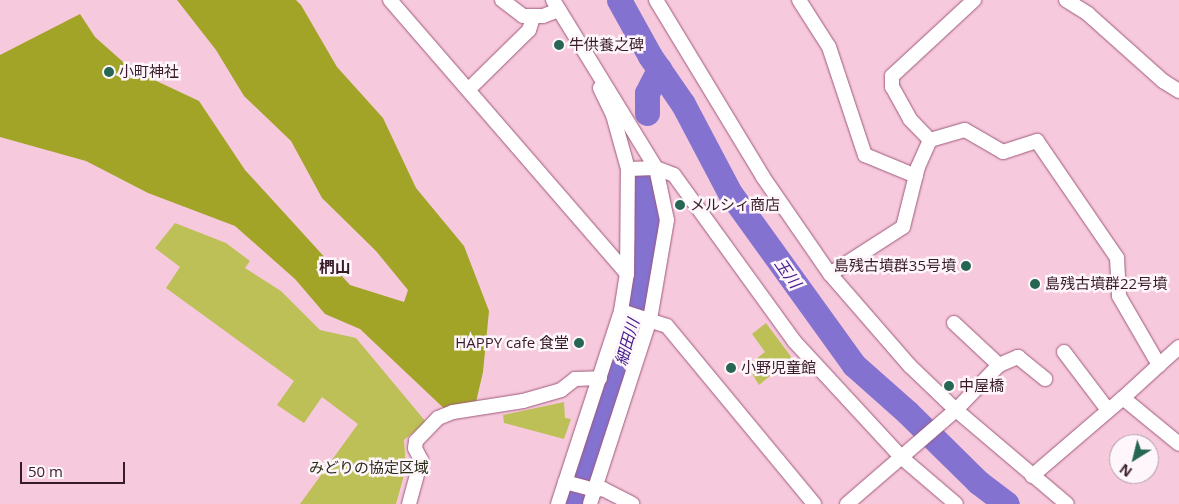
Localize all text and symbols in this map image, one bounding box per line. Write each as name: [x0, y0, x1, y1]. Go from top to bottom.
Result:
place label: 牛供養之碑: [569, 36, 644, 54]
marker: 牛供養之碑: [553, 39, 565, 51]
place label: 小町神社: [119, 63, 179, 81]
marker: 小町神社: [103, 66, 115, 78]
place label: メルシィ商店: [690, 196, 780, 214]
marker: メルシィ商店: [674, 199, 686, 211]
water label: 玉川: [771, 254, 805, 292]
district label: 椚山: [319, 257, 351, 277]
place label: 島残古墳群35号墳: [834, 257, 956, 275]
marker: 島残古墳群35号墳: [960, 260, 972, 272]
place label: 島残古墳群22号墳: [1045, 275, 1167, 293]
marker: 島残古墳群22号墳: [1029, 278, 1041, 290]
water label: 細田川: [611, 316, 643, 368]
place label: HAPPY cafe 食堂: [455, 334, 569, 352]
marker: HAPPY cafe 食堂: [573, 337, 585, 349]
place label: 小野児童館: [741, 359, 816, 377]
marker: 小野児童館: [725, 362, 737, 374]
place label: 中屋橋: [959, 377, 1004, 395]
marker: 中屋橋: [943, 380, 955, 392]
north arrow: [1109, 434, 1159, 484]
scale bar: [22, 452, 128, 484]
park label: みどりの協定区域: [309, 459, 429, 477]
text: N: [1115, 460, 1136, 482]
text: 50 m: [28, 461, 63, 481]

